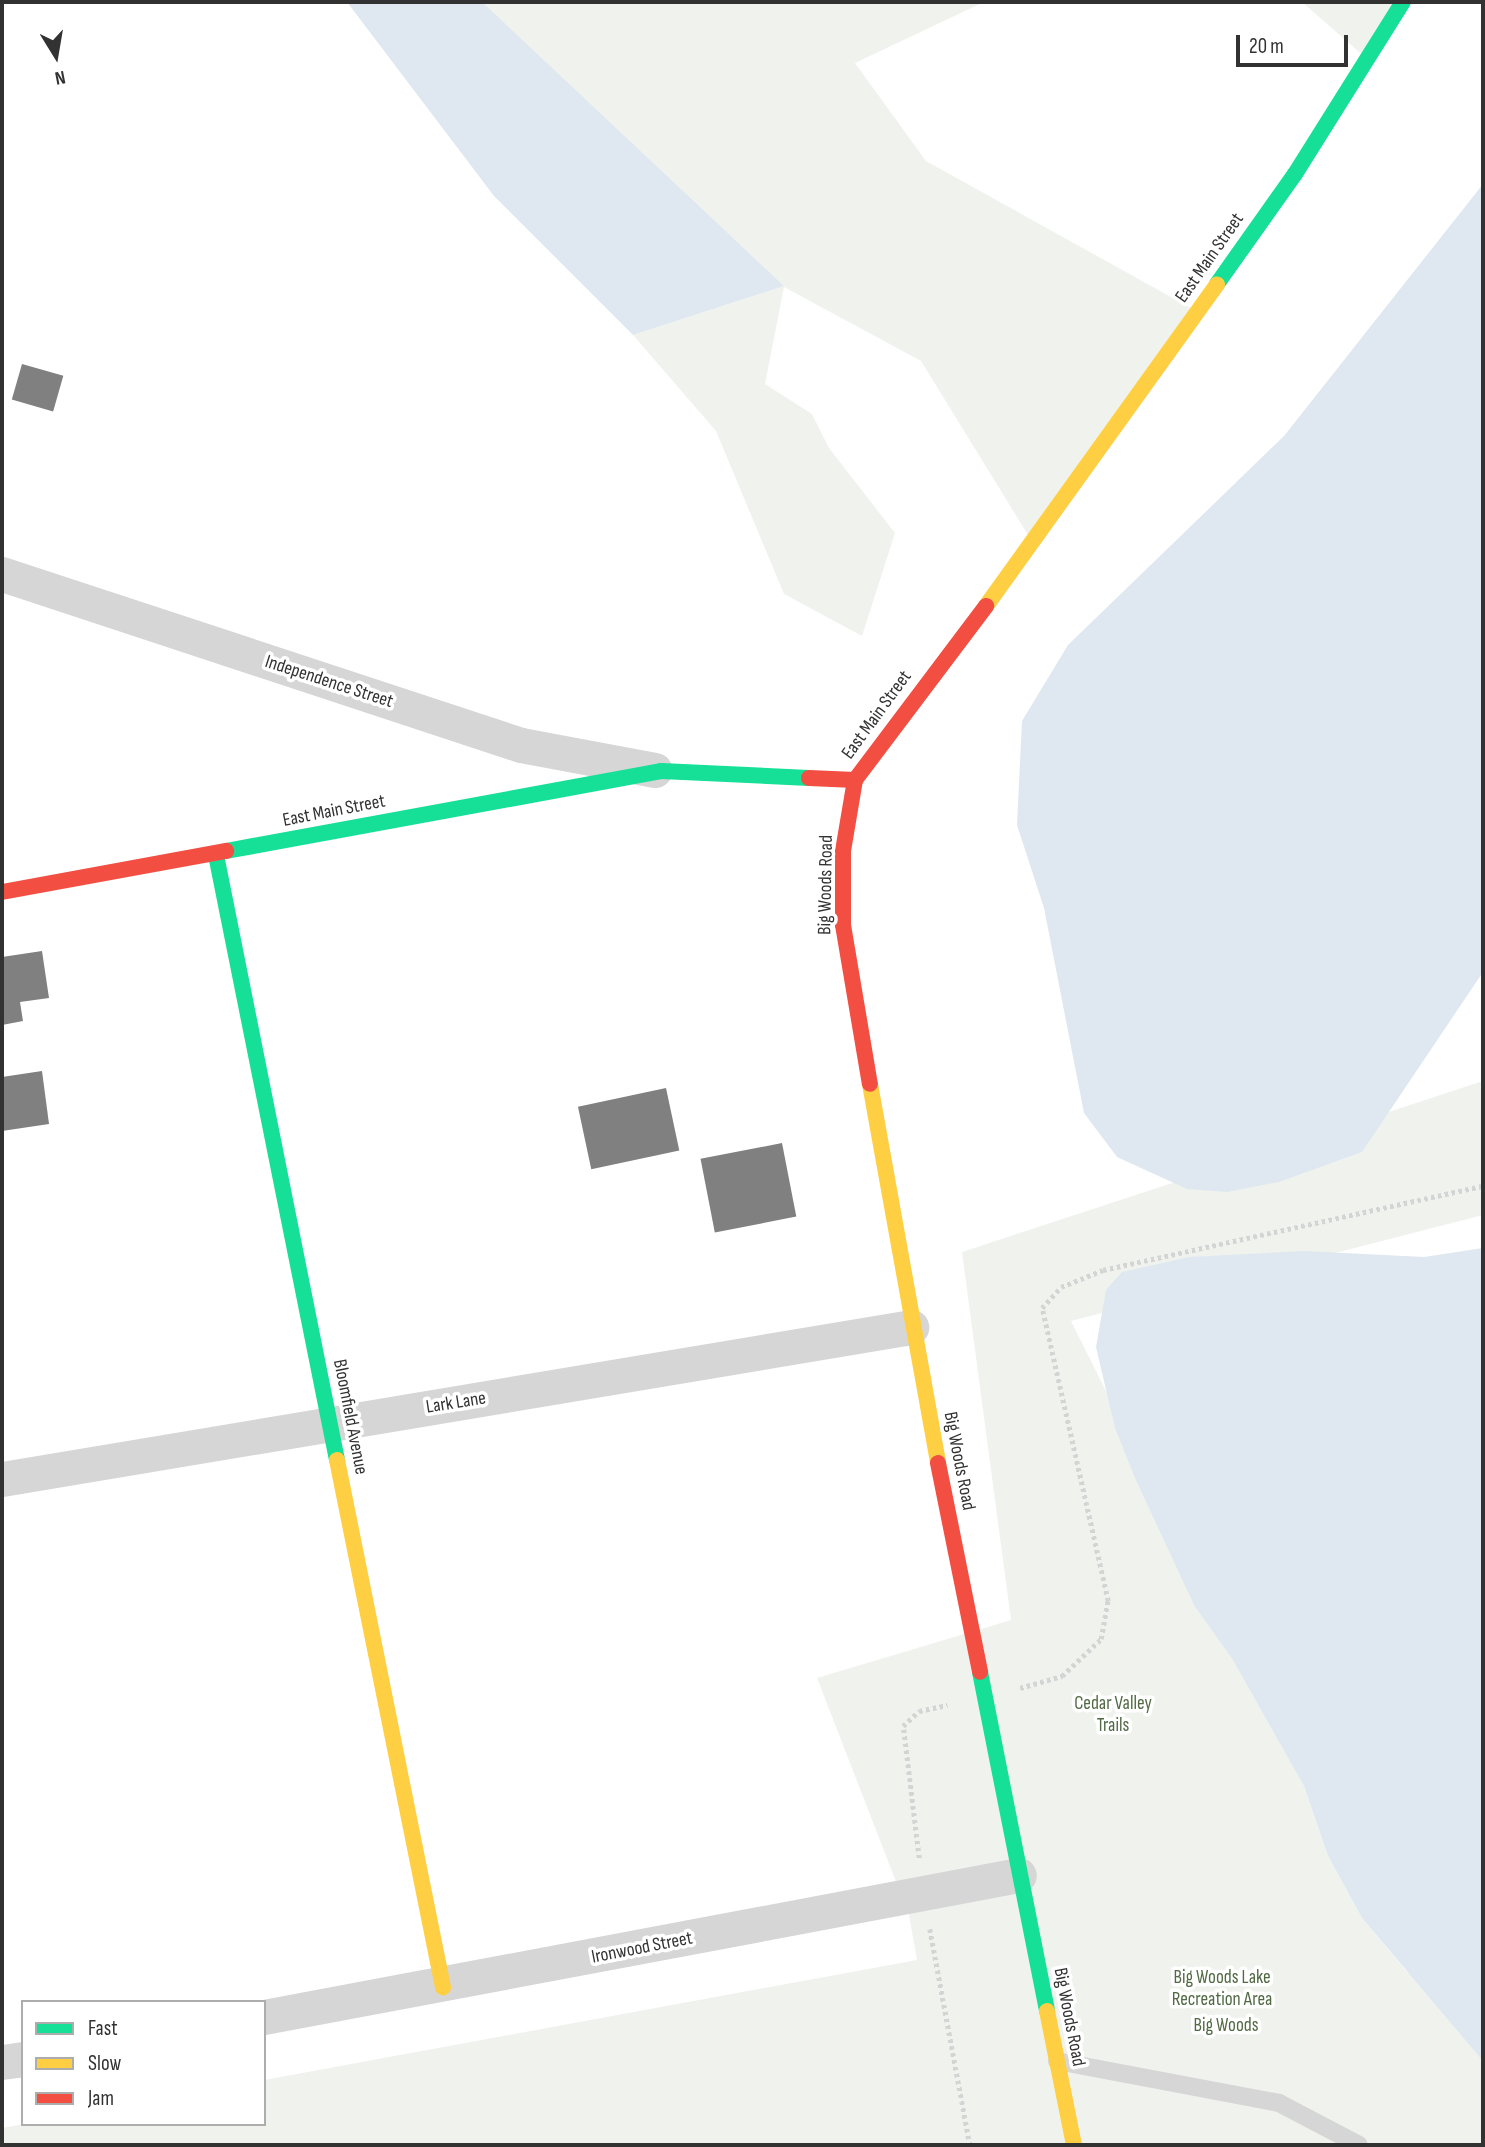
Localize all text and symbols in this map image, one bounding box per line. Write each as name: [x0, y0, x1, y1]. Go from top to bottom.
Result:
north arrow: [21, 21, 91, 91]
scale bar: [1240, 21, 1352, 65]
text: 20 m: [1249, 34, 1284, 59]
text: N: [53, 65, 67, 89]
street label: East Main Street: [1171, 209, 1249, 307]
street label: Independence Street: [262, 651, 396, 713]
street label: East Main Street: [837, 666, 917, 764]
street label: East Main Street: [281, 790, 387, 832]
street label: Big Woods Road: [814, 835, 838, 935]
street label: Bloomfield Avenue: [328, 1357, 372, 1477]
street label: Lark Lane: [424, 1387, 488, 1419]
street label: Big Woods Road: [938, 1410, 980, 1512]
park label: Cedar Valley Trails: [1074, 1693, 1152, 1737]
street label: Ironwood Street: [590, 1927, 694, 1969]
street label: Big Woods Road: [1048, 1966, 1090, 2068]
park label: Big Woods Lake Recreation Area: [1172, 1967, 1272, 2011]
legend: [21, 2000, 266, 2126]
park label: Big Woods: [1193, 2015, 1259, 2037]
text: Fast: [88, 2016, 118, 2041]
text: Slow: [88, 2051, 121, 2076]
text: Jam: [88, 2086, 114, 2111]

